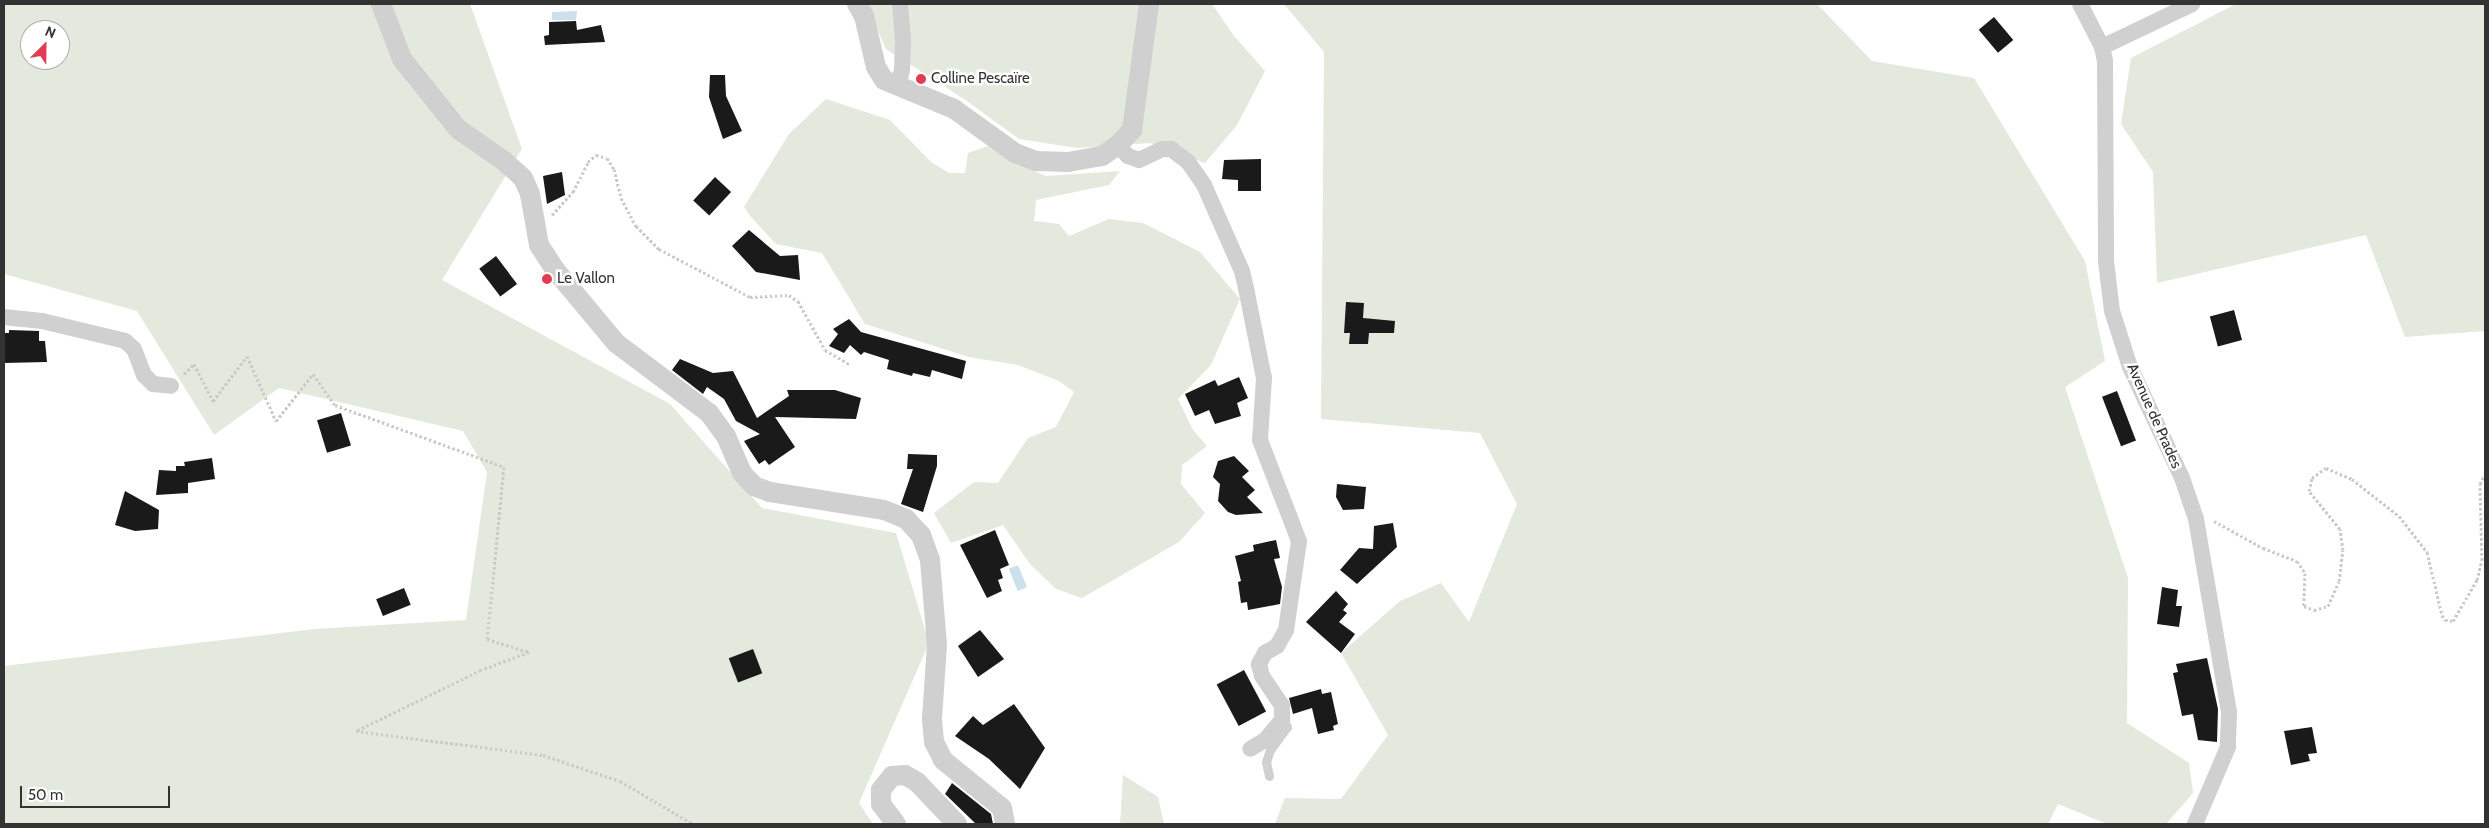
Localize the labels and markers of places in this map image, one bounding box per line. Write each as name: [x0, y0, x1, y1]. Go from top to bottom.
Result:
place label: Colline Pescaïre: [931, 70, 1030, 88]
marker: Colline Pescaïre: [915, 73, 927, 85]
place label: Le Vallon: [557, 270, 615, 288]
marker: Le Vallon: [541, 273, 553, 285]

